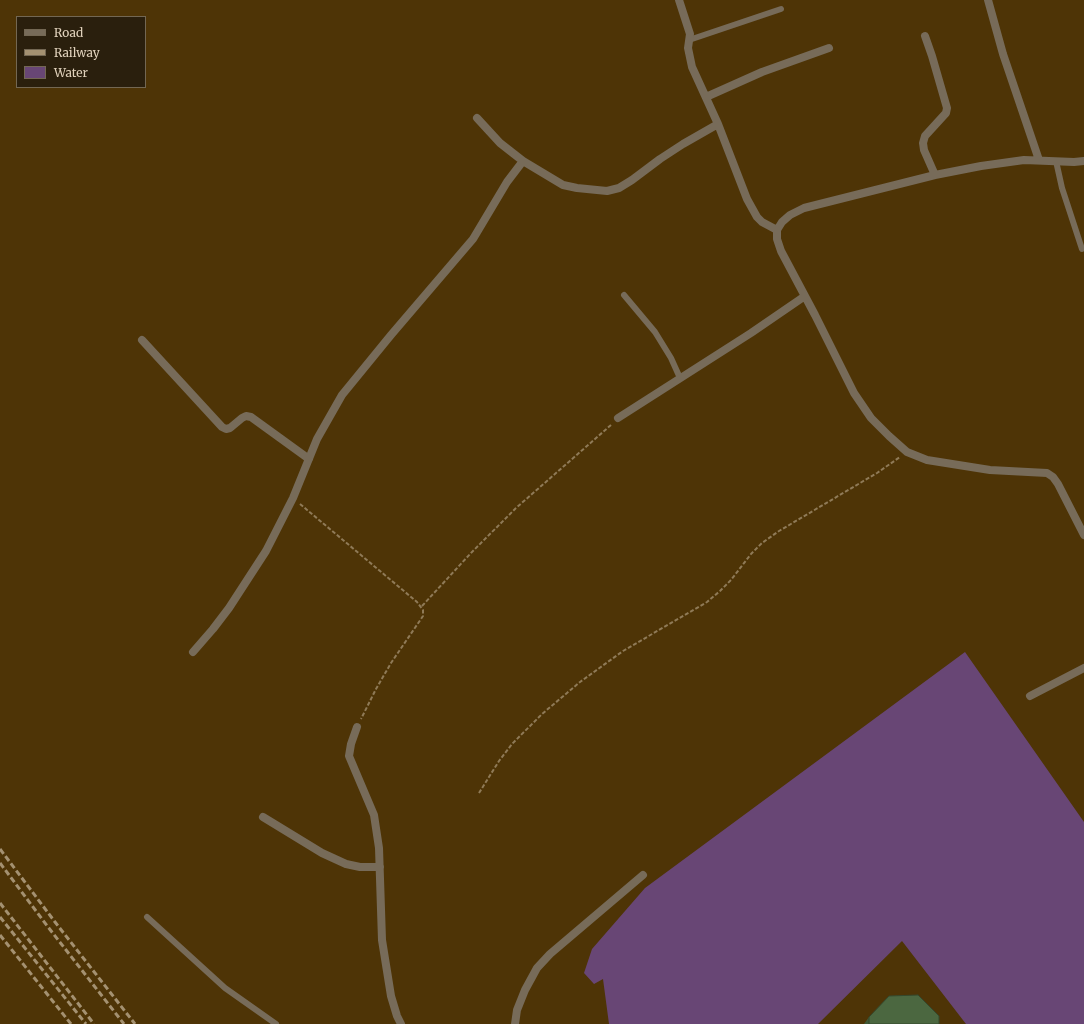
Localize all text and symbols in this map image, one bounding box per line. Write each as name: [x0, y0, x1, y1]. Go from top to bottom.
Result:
legend: [16, 16, 146, 88]
text: Road: [54, 25, 83, 40]
text: Railway: [54, 45, 100, 60]
text: Water: [54, 65, 88, 80]

